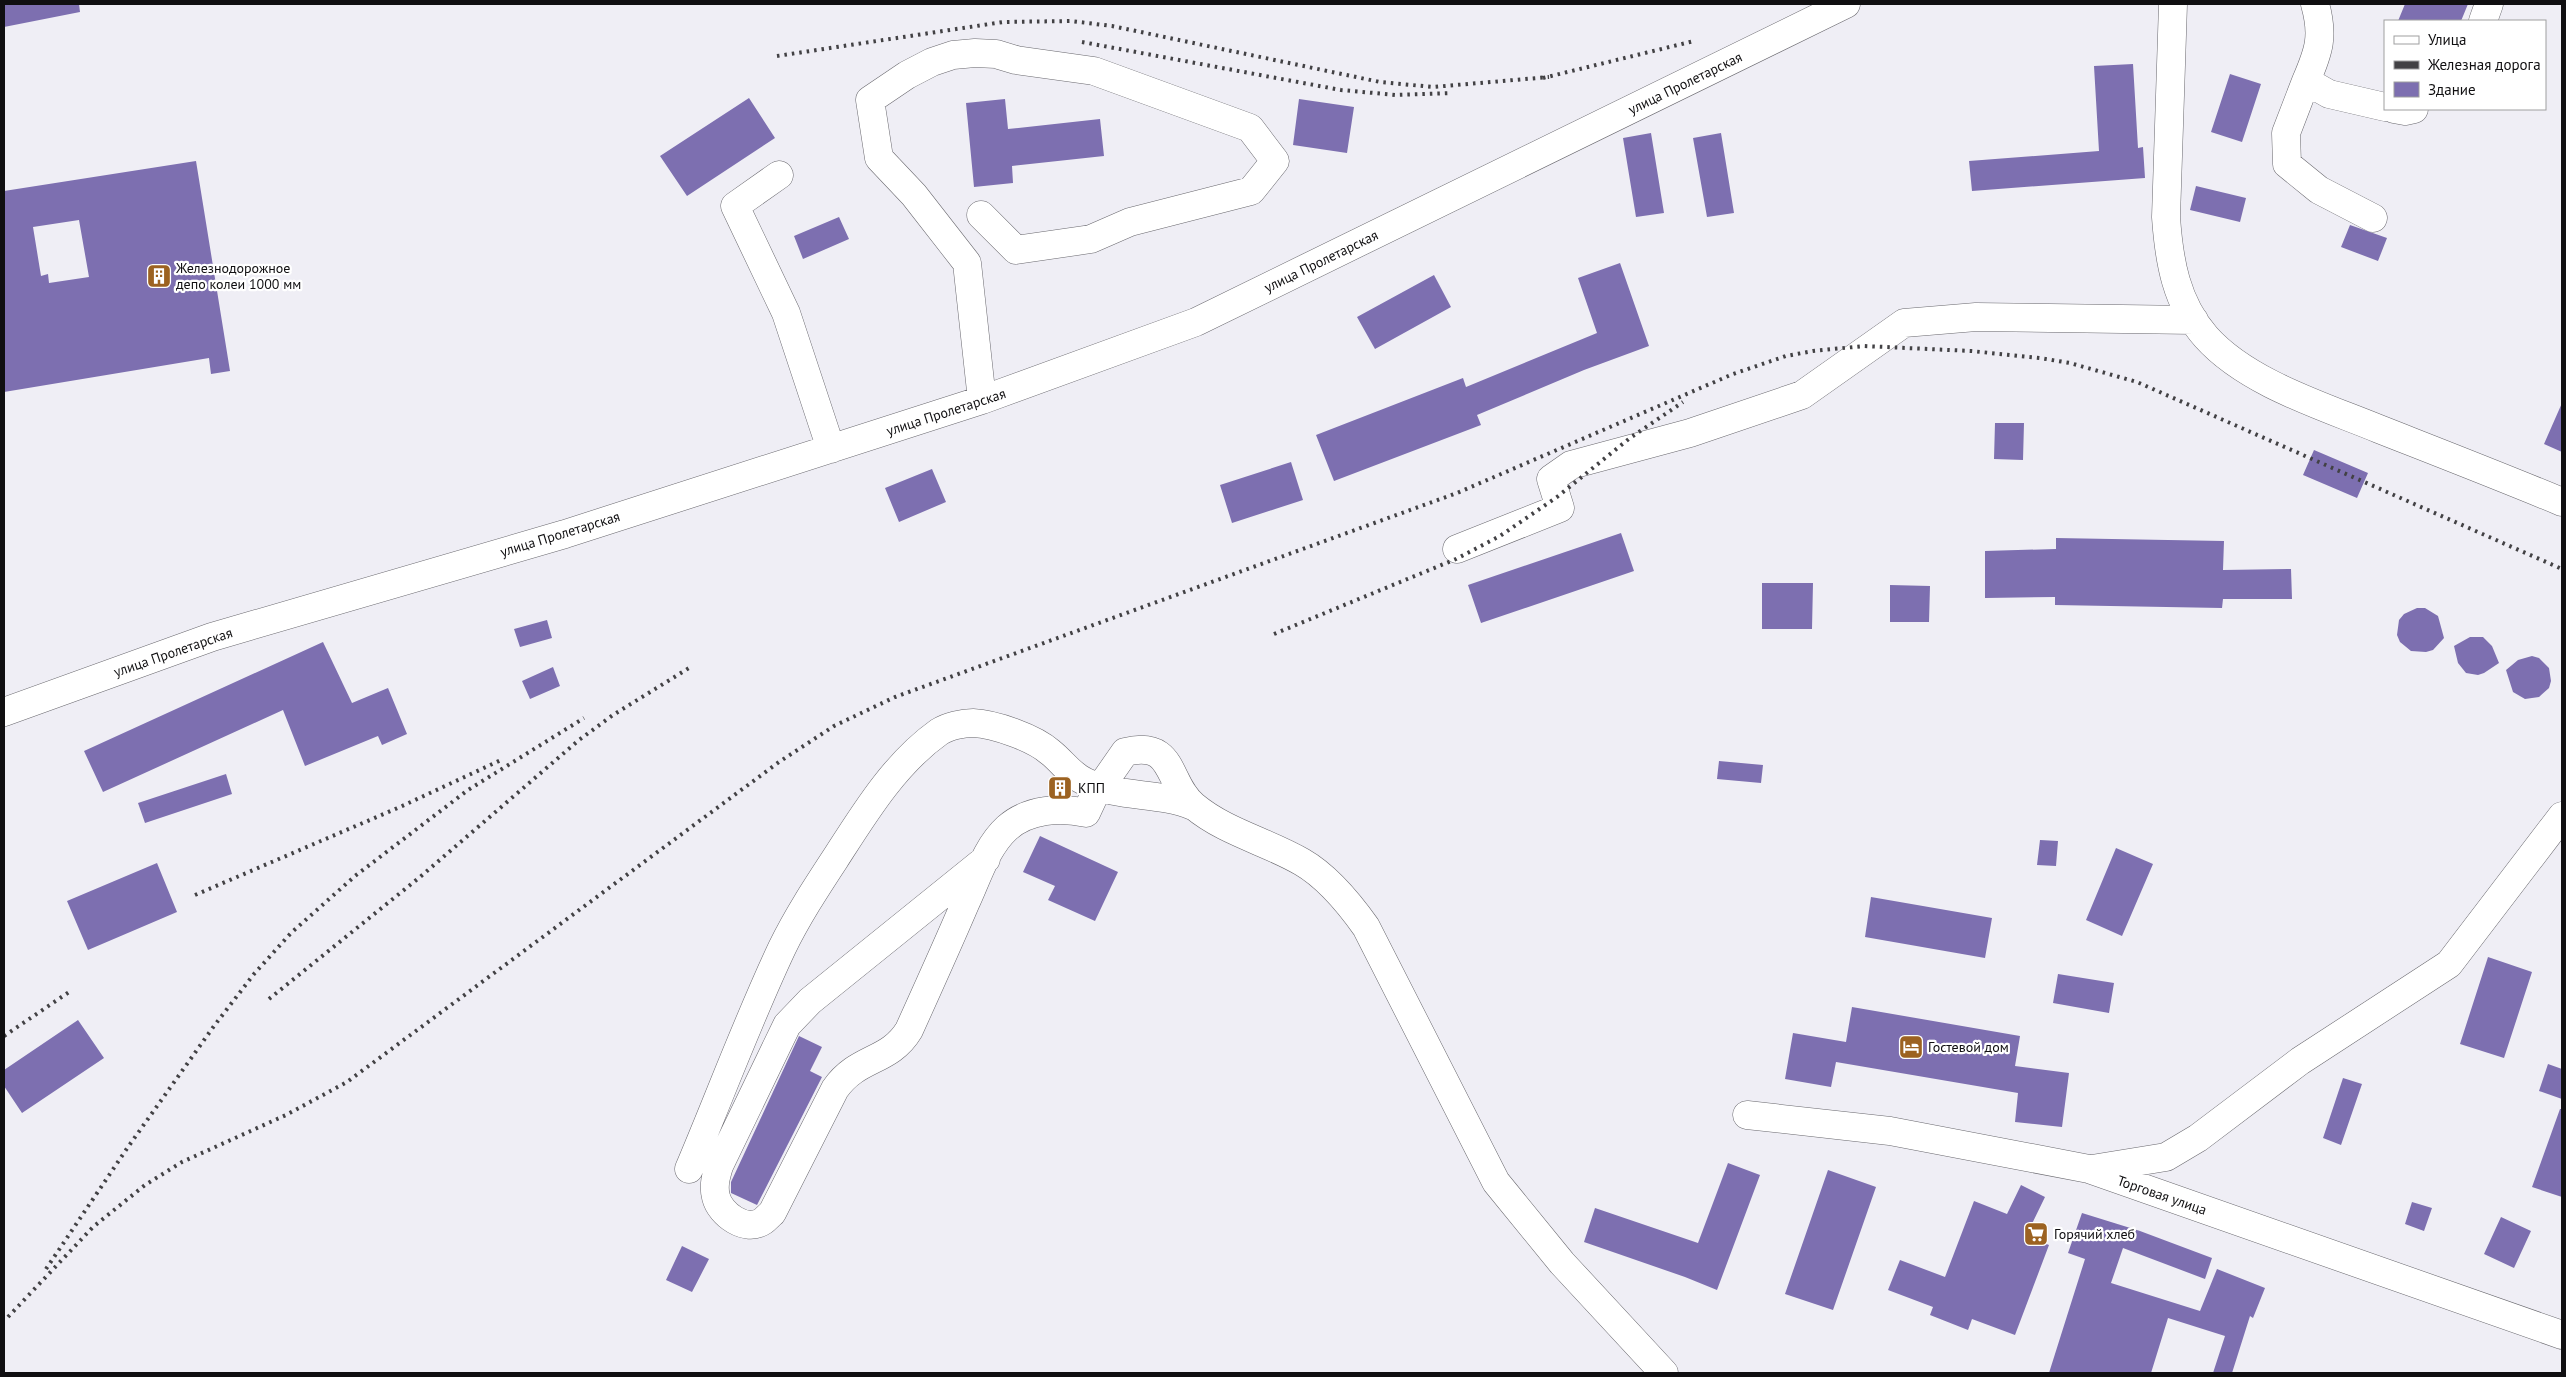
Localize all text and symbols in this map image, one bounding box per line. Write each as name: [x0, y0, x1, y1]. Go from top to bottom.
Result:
legend: [2384, 20, 2546, 110]
text: Улица: [2428, 30, 2466, 49]
street label: улица Пролетарская: [1625, 48, 1745, 118]
text: Железная дорога: [2427, 55, 2541, 74]
text: Здание: [2428, 80, 2476, 99]
street label: улица Пролетарская: [1261, 226, 1381, 296]
place label: Железнодорожное депо колеи 1000 мм: [175, 259, 301, 293]
building icon: Железнодорожное депо колеи 1000 мм: [146, 263, 172, 289]
street label: улица Пролетарская: [884, 384, 1008, 440]
street label: улица Пролетарская: [498, 507, 622, 561]
street label: улица Пролетарская: [111, 623, 235, 681]
building icon: КПП: [1047, 775, 1073, 801]
place label: КПП: [1078, 779, 1105, 797]
hotel icon: Гостевой дом: [1898, 1034, 1924, 1060]
place label: Гостевой дом: [1928, 1038, 2009, 1056]
street label: Торговая улица: [2115, 1171, 2209, 1219]
supermarket icon: Горячий хлеб: [2023, 1221, 2049, 1247]
place label: Горячий хлеб: [2054, 1225, 2135, 1243]

